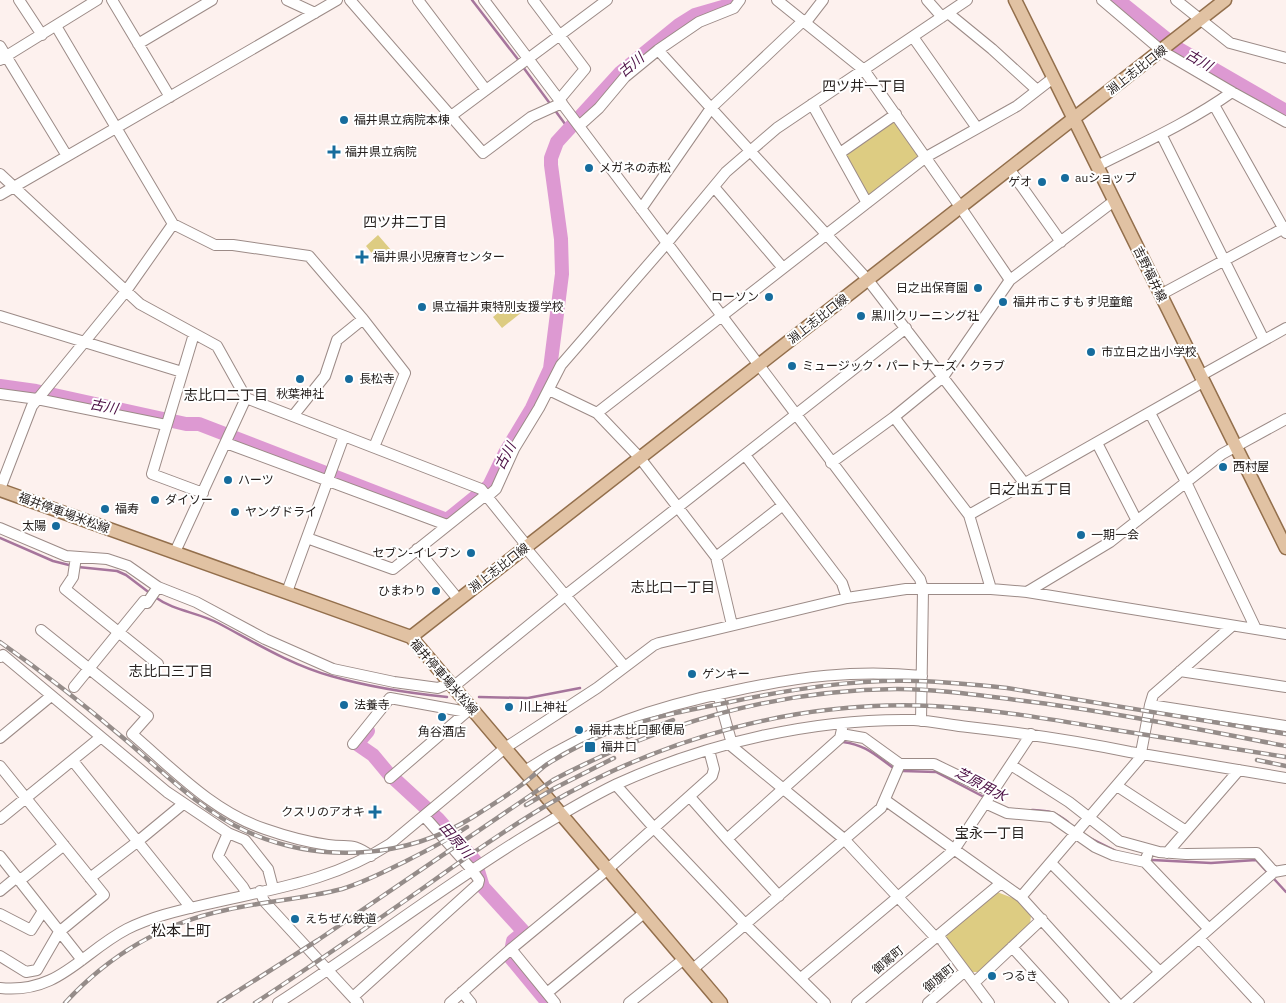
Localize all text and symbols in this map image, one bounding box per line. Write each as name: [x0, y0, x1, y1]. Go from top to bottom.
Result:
street label: 淵上志比口線: [1104, 42, 1170, 98]
water label: 古川: [1182, 45, 1217, 76]
water label: 古川: [614, 48, 649, 81]
district label: 四ツ井一丁目: [822, 77, 906, 95]
place label: 福井県立病院本棟: [354, 112, 450, 127]
marker: 福井県立病院本棟: [338, 114, 350, 126]
place label: 福井県立病院: [345, 144, 417, 159]
marker: 福井県立病院: [327, 145, 341, 159]
place label: メガネの赤松: [599, 160, 671, 175]
marker: メガネの赤松: [583, 162, 595, 174]
place label: auショップ: [1075, 170, 1136, 185]
marker: auショップ: [1059, 172, 1071, 184]
place label: ゲオ: [1008, 174, 1032, 189]
marker: ゲオ: [1036, 176, 1048, 188]
district label: 四ツ井二丁目: [363, 213, 447, 231]
street label: 吉野福井線: [1131, 244, 1170, 304]
place label: 福井県小児療育センター: [373, 249, 505, 264]
marker: 福井県小児療育センター: [355, 250, 369, 264]
place label: 日之出保育園: [896, 280, 968, 295]
marker: 日之出保育園: [972, 282, 984, 294]
place label: ローソン: [711, 289, 759, 304]
marker: ローソン: [763, 291, 775, 303]
street label: 淵上志比口線: [785, 291, 851, 347]
place label: 福井市こすもす児童館: [1013, 294, 1133, 309]
marker: 福井市こすもす児童館: [997, 296, 1009, 308]
place label: 県立福井東特別支援学校: [432, 299, 564, 314]
marker: 県立福井東特別支援学校: [416, 301, 428, 313]
place label: 黒川クリーニング社: [871, 308, 979, 323]
marker: 黒川クリーニング社: [855, 310, 867, 322]
place label: 市立日之出小学校: [1101, 344, 1197, 359]
marker: 市立日之出小学校: [1085, 346, 1097, 358]
place label: ミュージック・パートナーズ・クラブ: [802, 358, 1005, 373]
marker: ミュージック・パートナーズ・クラブ: [786, 360, 798, 372]
place label: 長松寺: [359, 371, 395, 386]
marker: 秋葉神社: [294, 373, 306, 385]
marker: 長松寺: [343, 373, 355, 385]
district label: 志比口二丁目: [184, 386, 268, 404]
place label: 秋葉神社: [276, 386, 324, 401]
water label: 古川: [89, 394, 121, 418]
water label: 古川: [490, 438, 520, 473]
place label: 西村屋: [1233, 459, 1269, 474]
marker: 西村屋: [1217, 461, 1229, 473]
place label: ハーツ: [238, 472, 274, 487]
marker: ハーツ: [222, 474, 234, 486]
district label: 日之出五丁目: [988, 480, 1072, 498]
street label: 福井停車場米松線: [16, 489, 112, 536]
place label: ダイソー: [165, 492, 213, 507]
marker: ダイソー: [149, 494, 161, 506]
place label: 福寿: [115, 501, 139, 516]
marker: 福寿: [99, 503, 111, 515]
place label: ヤングドライ: [245, 504, 317, 519]
marker: ヤングドライ: [229, 506, 241, 518]
place label: 太陽: [22, 518, 46, 533]
marker: 太陽: [50, 520, 62, 532]
place label: 一期一会: [1091, 527, 1139, 542]
marker: 一期一会: [1075, 529, 1087, 541]
street label: 淵上志比口線: [466, 540, 532, 596]
place label: セブン-イレブン: [372, 545, 461, 560]
marker: セブン-イレブン: [465, 547, 477, 559]
district label: 志比口一丁目: [631, 578, 715, 596]
place label: ひまわり: [378, 583, 426, 598]
marker: ひまわり: [430, 585, 442, 597]
street label: 福井停車場米松線: [407, 636, 482, 718]
district label: 志比口三丁目: [129, 662, 213, 680]
place label: ゲンキー: [702, 666, 750, 681]
marker: ゲンキー: [686, 668, 698, 680]
place label: 法養寺: [354, 697, 390, 712]
marker: 法養寺: [338, 699, 350, 711]
place label: 川上神社: [519, 699, 567, 714]
marker: 川上神社: [503, 701, 515, 713]
marker: 角谷酒店: [436, 711, 448, 723]
place label: 福井志比口郵便局: [589, 722, 685, 737]
place label: 角谷酒店: [418, 724, 466, 739]
marker: 福井志比口郵便局: [573, 724, 585, 736]
place label: 福井口: [601, 739, 637, 754]
marker: 福井口: [583, 740, 597, 754]
water label: 芝原用水: [952, 763, 1012, 806]
place label: クスリのアオキ: [281, 804, 365, 819]
marker: クスリのアオキ: [369, 806, 381, 818]
water label: 田原川: [435, 818, 478, 863]
district label: 宝永一丁目: [955, 824, 1025, 842]
place label: えちぜん鉄道: [305, 911, 377, 926]
marker: えちぜん鉄道: [289, 913, 301, 925]
district label: 松本上町: [151, 921, 211, 940]
street label: 御駕町: [869, 942, 906, 977]
street label: 御旗町: [920, 960, 957, 995]
place label: つるき: [1002, 968, 1038, 983]
marker: つるき: [986, 970, 998, 982]

